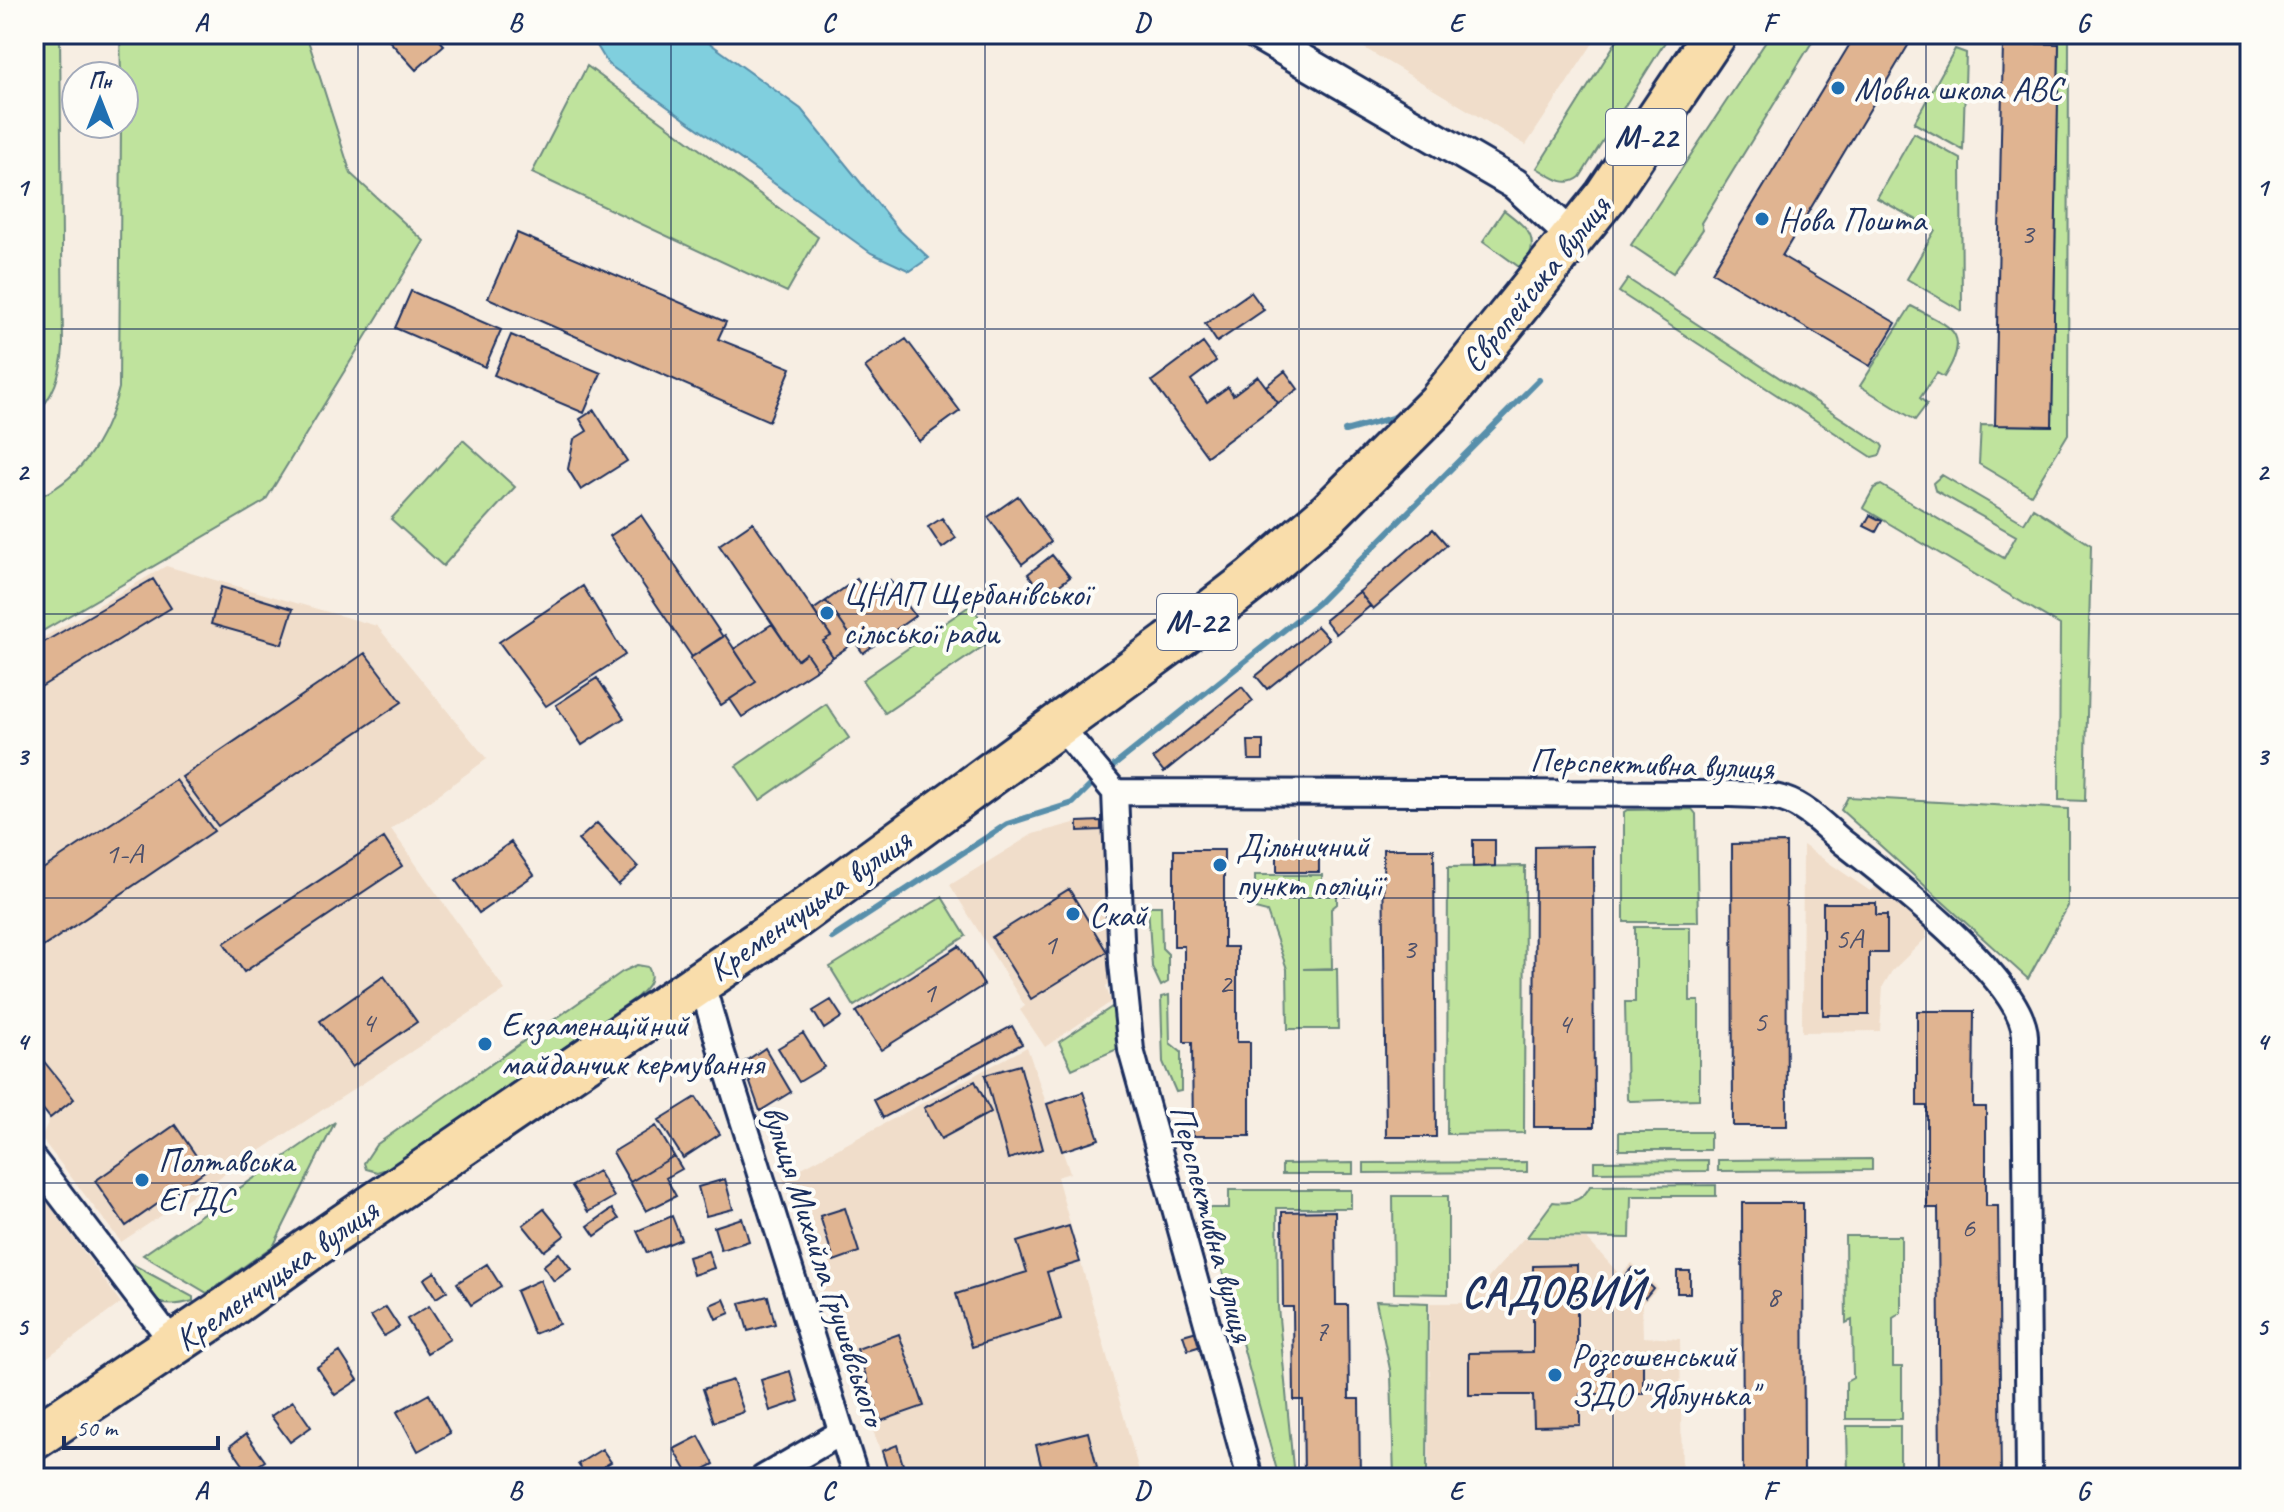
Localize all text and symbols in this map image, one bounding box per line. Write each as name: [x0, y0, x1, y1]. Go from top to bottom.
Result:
text: A: [194, 6, 209, 39]
text: B: [508, 6, 524, 39]
text: C: [822, 6, 838, 39]
text: D: [1134, 6, 1152, 39]
text: E: [1449, 6, 1467, 39]
text: F: [1763, 6, 1781, 39]
text: G: [2077, 6, 2093, 39]
north arrow: [60, 60, 140, 140]
text: Пн: [88, 67, 113, 95]
place label: Мовна школа ABC: [1854, 67, 2067, 110]
marker: Мовна школа ABC: [1829, 79, 1847, 97]
road number: М-22: [1606, 109, 1686, 165]
text: 1: [16, 171, 31, 204]
text: 1: [2256, 171, 2271, 204]
street label: Європейська вулиця: [1451, 185, 1621, 380]
place label: Нова Пошта: [1778, 198, 1928, 241]
marker: Нова Пошта: [1753, 210, 1771, 228]
house number: 3: [2020, 214, 2036, 252]
text: 2: [16, 455, 30, 488]
text: 2: [2256, 455, 2270, 488]
place label: ЦНАП Щербанівської сільської ради: [843, 572, 1095, 654]
road number: М-22: [1157, 594, 1237, 650]
marker: ЦНАП Щербанівської сільської ради: [818, 604, 836, 622]
street label: Перспективна вулиця: [1529, 738, 1776, 789]
text: 3: [16, 740, 30, 773]
text: 3: [2256, 740, 2270, 773]
street label: Кременчуцька вулиця: [699, 817, 921, 991]
place label: Дільничний пункт поліції: [1236, 824, 1387, 906]
house number: 1-А: [105, 834, 145, 872]
marker: Дільничний пункт поліції: [1211, 856, 1229, 874]
place label: Скай: [1089, 893, 1149, 936]
marker: Скай: [1064, 905, 1082, 923]
house number: 5А: [1835, 919, 1865, 957]
house number: 1: [1043, 925, 1058, 963]
house number: 3: [1402, 929, 1418, 967]
house number: 2: [1218, 964, 1234, 1002]
house number: 1: [922, 973, 937, 1011]
house number: 5: [1753, 1002, 1768, 1040]
house number: 4: [361, 1003, 377, 1041]
place label: Екзаменаційний майданчик кермування: [501, 1003, 766, 1085]
house number: 4: [1557, 1004, 1573, 1042]
text: 4: [16, 1025, 31, 1058]
text: 4: [2256, 1025, 2271, 1058]
marker: Екзаменаційний майданчик кермування: [476, 1035, 494, 1053]
street label: вулиця Михайла Грушевського: [752, 1099, 898, 1435]
street label: Перспективна вулиця: [1160, 1100, 1265, 1348]
place label: Полтавська ЕГДС: [158, 1139, 297, 1221]
marker: Полтавська ЕГДС: [133, 1171, 151, 1189]
street label: Кременчуцька вулиця: [166, 1187, 388, 1361]
house number: 6: [1961, 1208, 1976, 1246]
district label: САДОВИЙ: [1462, 1266, 1650, 1319]
house number: 8: [1766, 1277, 1782, 1315]
text: 5: [16, 1310, 30, 1343]
text: 5: [2256, 1310, 2270, 1343]
house number: 7: [1314, 1311, 1329, 1349]
place label: Розсошенський ЗДО "Яблунька": [1571, 1334, 1764, 1416]
marker: Розсошенський ЗДО "Яблунька": [1546, 1366, 1564, 1384]
scale bar: [64, 1400, 218, 1450]
text: 50 m: [76, 1413, 119, 1443]
text: A: [194, 1474, 209, 1507]
text: B: [508, 1474, 524, 1507]
text: C: [822, 1474, 838, 1507]
text: D: [1134, 1474, 1152, 1507]
text: E: [1449, 1474, 1467, 1507]
text: F: [1763, 1474, 1781, 1507]
text: G: [2077, 1474, 2093, 1507]

